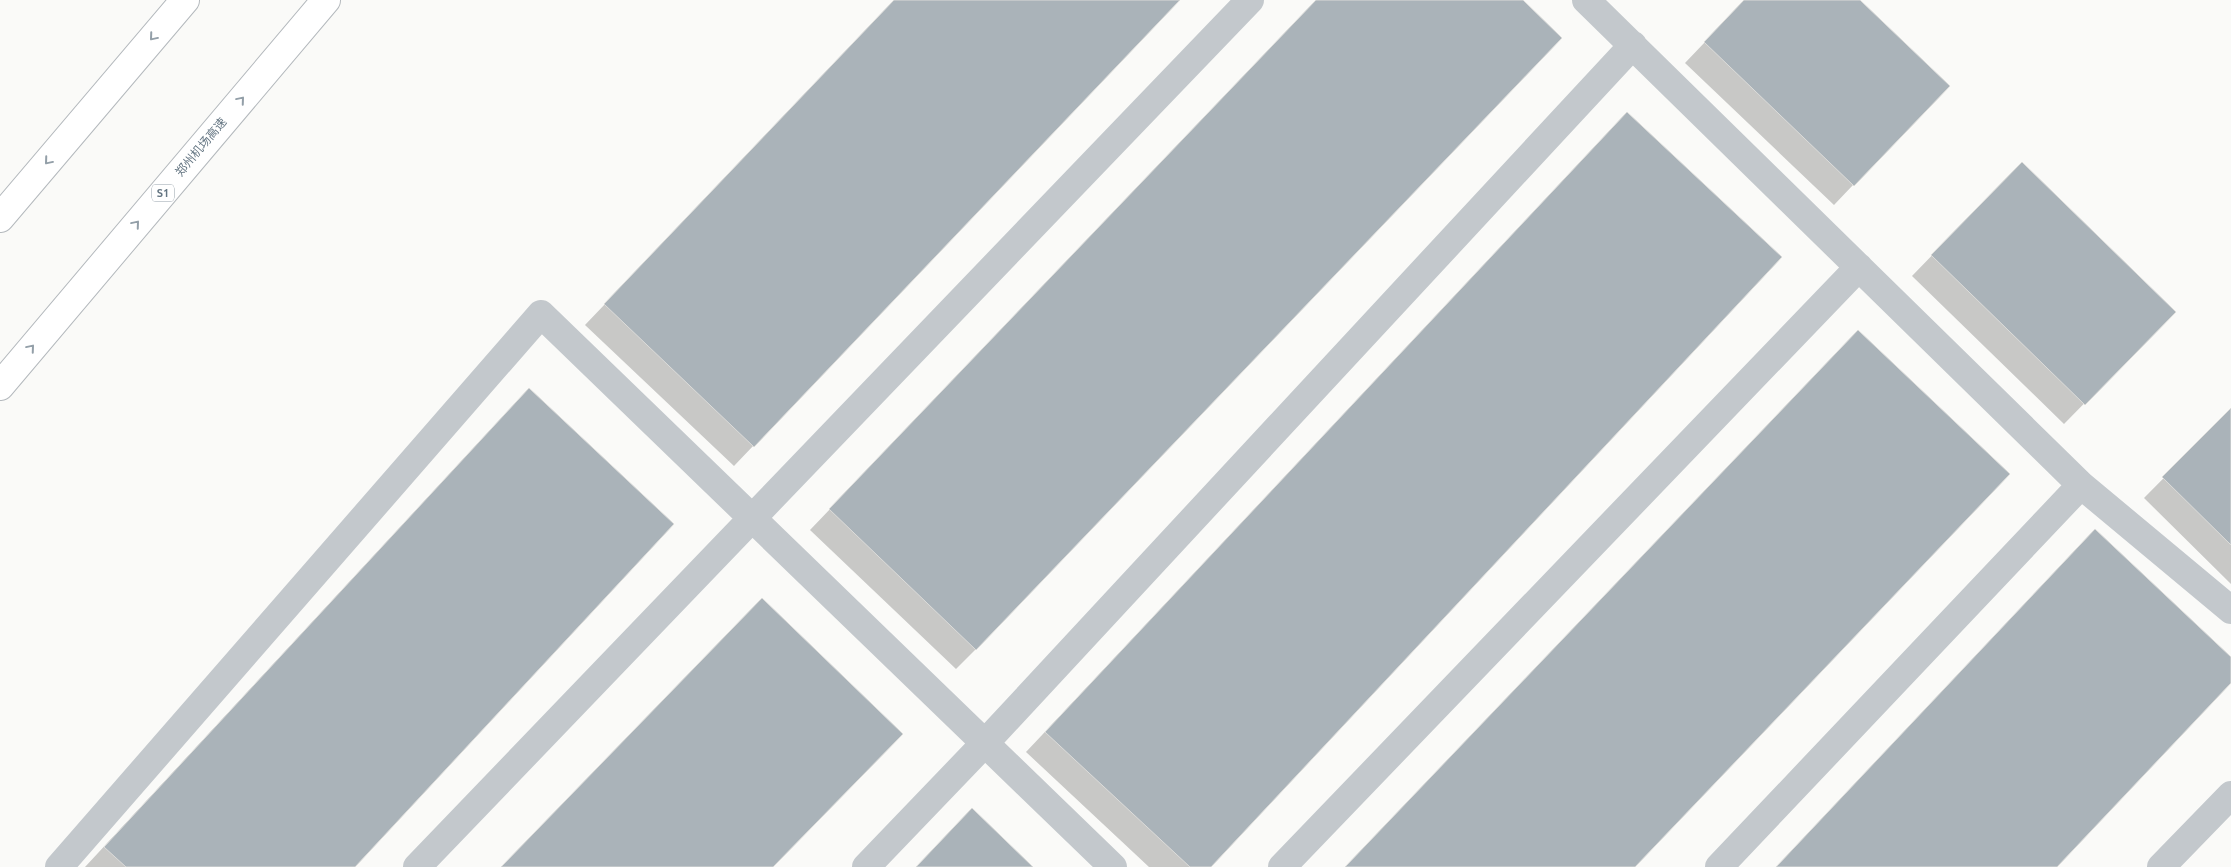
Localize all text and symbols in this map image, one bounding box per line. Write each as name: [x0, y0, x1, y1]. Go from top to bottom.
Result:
one-way arrow: [150, 32, 159, 41]
one-way arrow: [235, 97, 244, 106]
street label: 郑州机场高速: [172, 115, 229, 178]
one-way arrow: [45, 155, 54, 164]
road number: S1: [152, 184, 174, 202]
one-way arrow: [130, 221, 139, 230]
one-way arrow: [26, 345, 35, 354]

